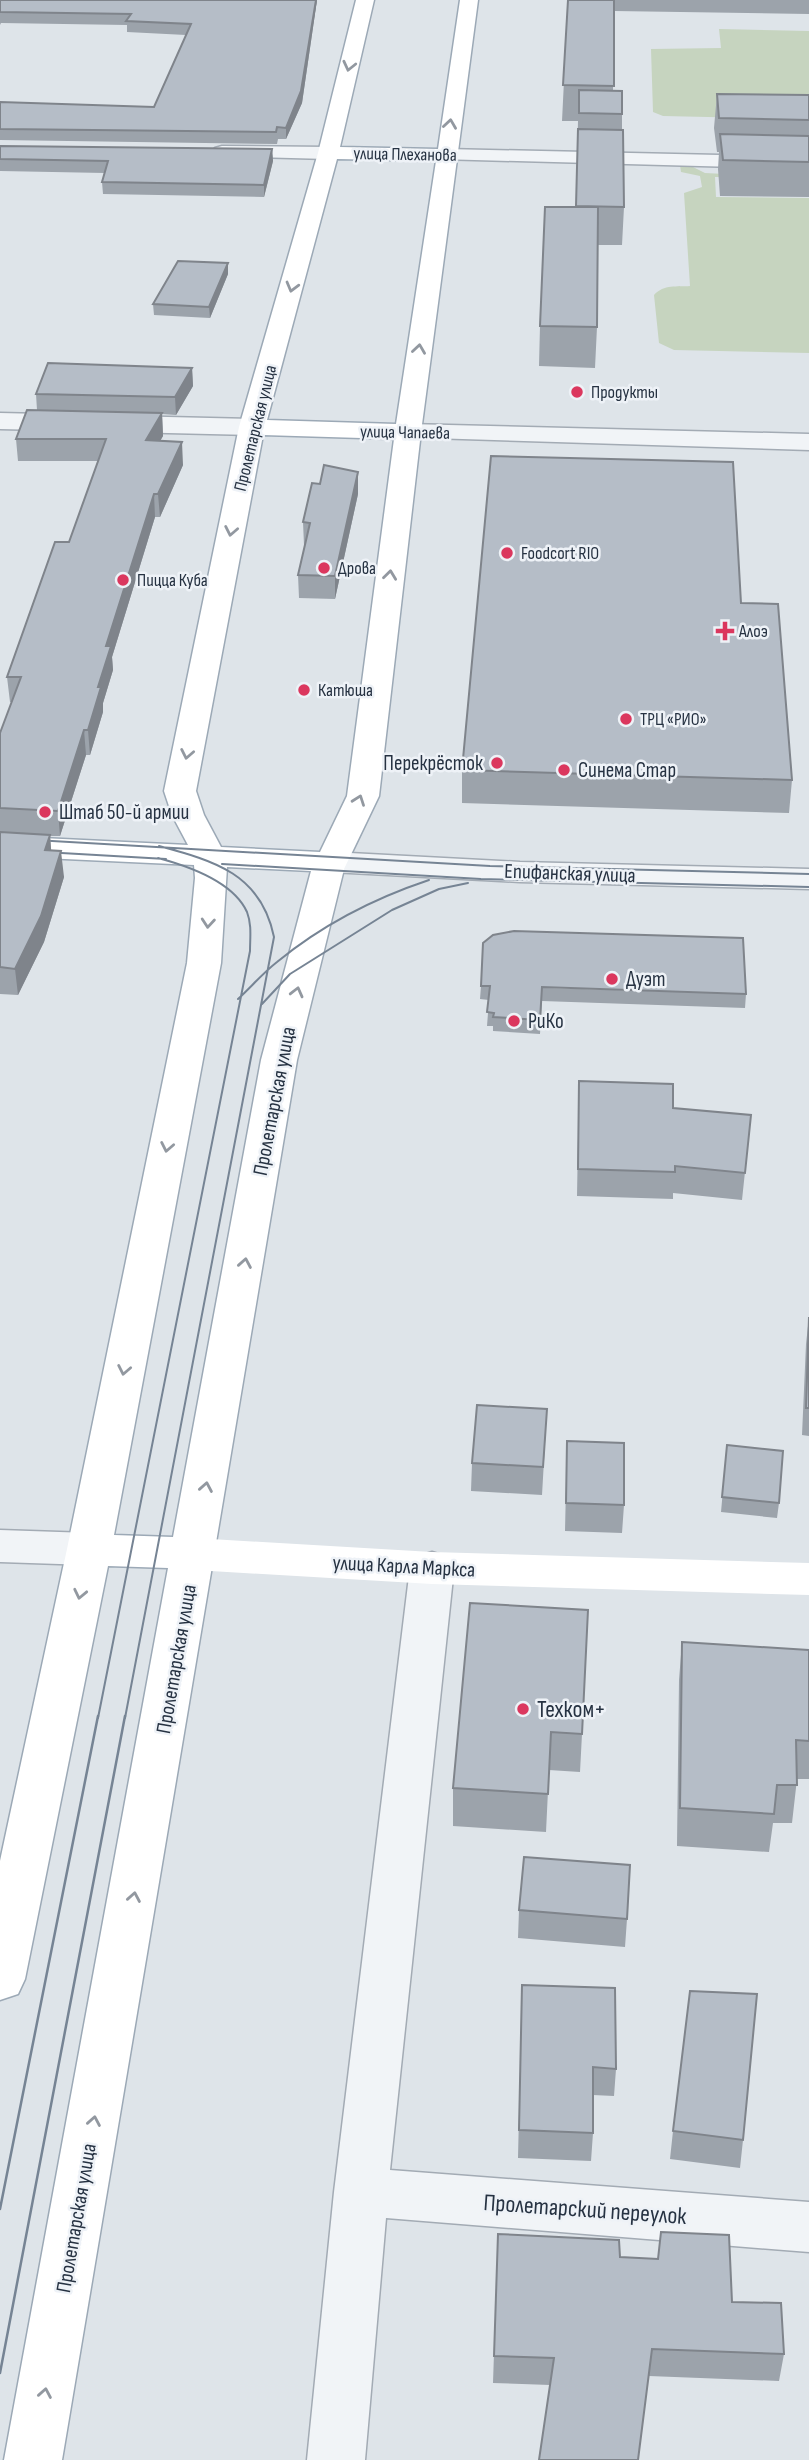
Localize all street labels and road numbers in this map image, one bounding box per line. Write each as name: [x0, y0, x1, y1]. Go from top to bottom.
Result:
street label: улица Плеханова: [353, 143, 457, 166]
street label: Пролетарская улица: [230, 363, 281, 493]
street label: улица Чапаева: [360, 421, 450, 444]
street label: Епифанская улица: [504, 859, 636, 888]
street label: Пролетарская улица: [248, 1025, 301, 1178]
street label: улица Карла Маркса: [332, 1550, 476, 1583]
street label: Пролетарская улица: [151, 1583, 202, 1736]
street label: Пролетарская улица: [51, 2142, 102, 2295]
street label: Пролетарский переулок: [482, 2188, 688, 2231]

